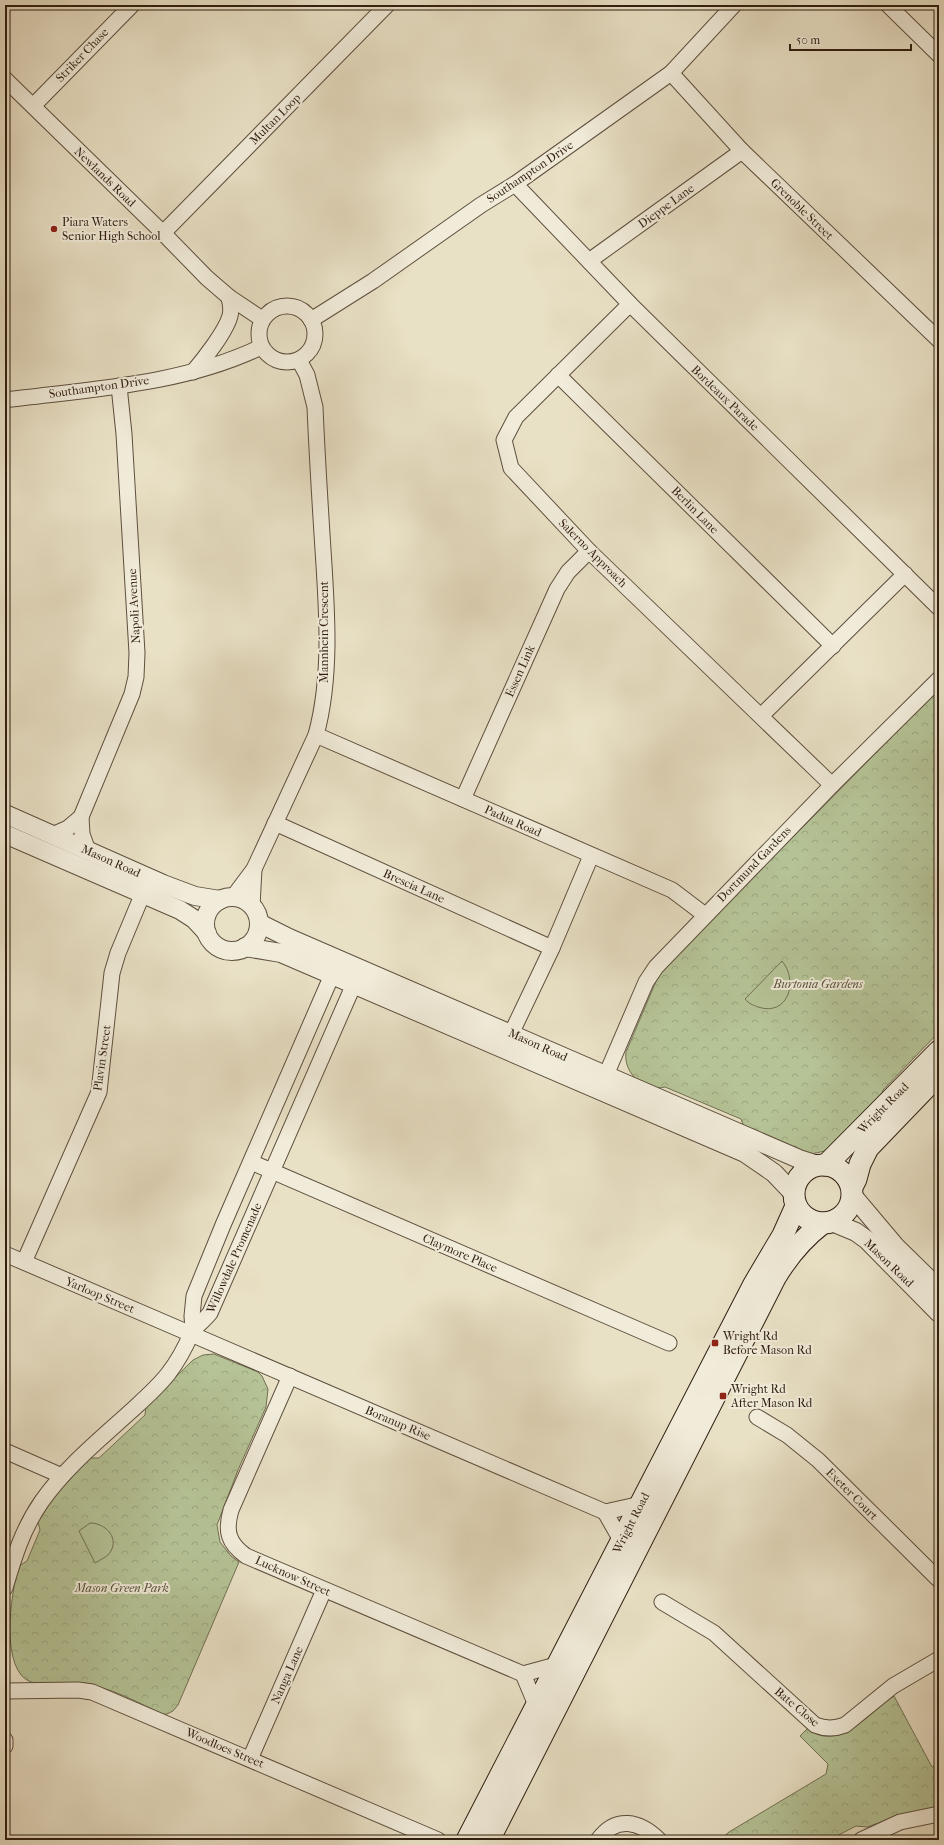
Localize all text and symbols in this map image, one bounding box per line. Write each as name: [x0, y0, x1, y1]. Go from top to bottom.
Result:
street label: Striker Chase: [53, 25, 111, 85]
scale bar: [790, 26, 911, 52]
text: 50 m: [796, 33, 820, 47]
street label: Multan Loop: [247, 90, 304, 147]
street label: Southampton Drive: [484, 138, 576, 206]
street label: Newlands Road: [72, 144, 139, 210]
street label: Grenoble Street: [768, 175, 837, 243]
street label: Dieppe Lane: [635, 181, 697, 231]
place label: Piara Waters Senior High School: [62, 215, 161, 243]
marker: Piara Waters Senior High School: [49, 224, 59, 234]
street label: Bordeaux Parade: [688, 362, 762, 434]
street label: Southampton Drive: [48, 373, 150, 401]
street label: Berlin Lane: [669, 484, 721, 536]
street label: Salerno Approach: [556, 516, 630, 590]
street label: Napoli Avenue: [125, 568, 143, 644]
street label: Mannhein Crescent: [317, 580, 331, 683]
street label: Essen Link: [502, 642, 538, 699]
street label: Padua Road: [482, 802, 544, 840]
street label: Dortmund Gardens: [714, 823, 794, 905]
street label: Mason Road: [79, 842, 143, 880]
street label: Brescia Lane: [381, 866, 447, 906]
park label: Burtonia Gardens: [772, 977, 863, 991]
street label: Plavin Street: [90, 1023, 114, 1092]
street label: Mason Road: [506, 1026, 570, 1064]
street label: Wright Road: [854, 1079, 912, 1137]
street label: Willowdale Promenade: [203, 1201, 265, 1316]
street label: Claymore Place: [420, 1231, 500, 1275]
street label: Mason Road: [861, 1236, 917, 1290]
street label: Yarloop Street: [62, 1274, 137, 1316]
place label: Wright Rd Before Mason Rd: [722, 1329, 812, 1357]
marker: Wright Rd Before Mason Rd: [710, 1338, 720, 1348]
place label: Wright Rd After Mason Rd: [730, 1382, 813, 1410]
marker: Wright Rd After Mason Rd: [718, 1391, 728, 1401]
street label: Boranup Rise: [363, 1403, 433, 1443]
street label: Exeter Court: [823, 1465, 881, 1523]
street label: Wright Road: [609, 1490, 652, 1557]
street label: Lucknow Street: [253, 1553, 334, 1599]
park label: Mason Green Park: [74, 1581, 169, 1595]
street label: Nanga Lane: [268, 1644, 306, 1706]
street label: Bate Close: [772, 1684, 822, 1730]
street label: Woodloes Street: [183, 1725, 267, 1771]

